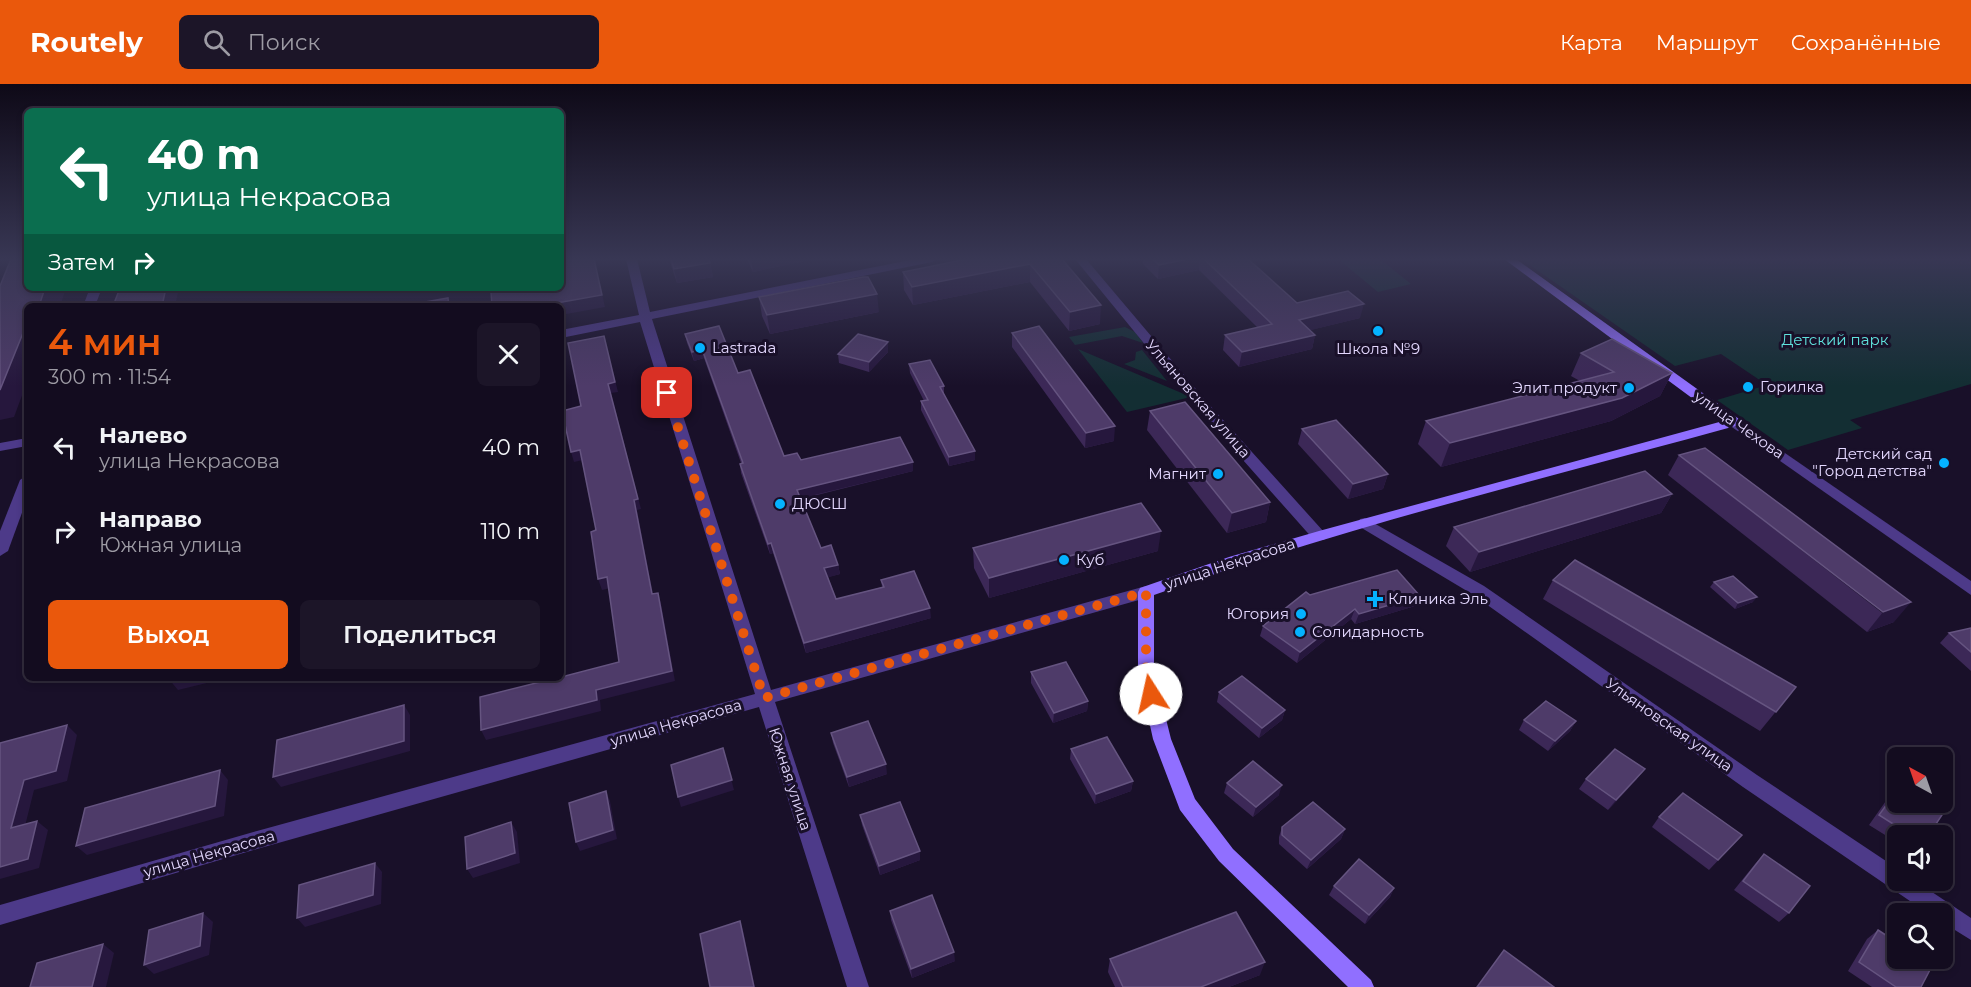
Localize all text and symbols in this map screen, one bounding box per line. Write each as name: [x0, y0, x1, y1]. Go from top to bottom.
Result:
search box: [179, 15, 599, 69]
text: Routely: [30, 25, 143, 59]
icon: search: [200, 26, 233, 59]
text: Поиск: [248, 29, 320, 56]
text: Карта: [1560, 30, 1623, 55]
text: Маршрут: [1656, 30, 1758, 55]
text: Сохранённые: [1791, 30, 1941, 55]
text: 40 m: [147, 128, 260, 180]
icon: left: [48, 132, 126, 210]
text: улица Некрасова: [147, 180, 391, 213]
icon: right: [127, 246, 160, 279]
text: Затем: [48, 249, 115, 276]
text: 4 мин: [48, 320, 161, 364]
button: close: [477, 323, 540, 386]
marker: Школа №9: [1371, 324, 1385, 338]
park label: Детский парк: [1782, 330, 1889, 349]
street label: Ульяновская улица: [1142, 336, 1255, 462]
place label: Lastrada: [712, 338, 776, 357]
place label: Школа №9: [1336, 339, 1420, 358]
marker: Lastrada: [693, 341, 707, 355]
text: 300 m · 11:54: [48, 365, 171, 389]
pin: [641, 367, 692, 418]
icon: arrive: [650, 376, 683, 409]
place label: Горилка: [1760, 377, 1824, 396]
place label: Элит продукт: [1512, 378, 1618, 397]
marker: Горилка: [1741, 380, 1755, 394]
marker: Элит продукт: [1622, 381, 1636, 395]
street label: улица Чехова: [1690, 386, 1788, 463]
text: Налево: [99, 422, 187, 449]
icon: left: [48, 431, 81, 464]
text: 40 m: [482, 434, 540, 461]
place label: Детский сад "Город детства": [1812, 444, 1932, 480]
text: улица Некрасова: [99, 449, 280, 473]
marker: Детский сад "Город детства": [1937, 456, 1951, 470]
place label: Магнит: [1148, 464, 1207, 483]
marker: Магнит: [1211, 467, 1225, 481]
place label: ДЮСШ: [792, 494, 847, 513]
marker: ДЮСШ: [773, 497, 787, 511]
text: Направо: [99, 506, 202, 533]
icon: right: [48, 515, 81, 548]
text: 110 m: [480, 518, 540, 545]
text: Южная улица: [99, 533, 242, 557]
street label: улица Некрасова: [1161, 534, 1297, 594]
place label: Куб: [1076, 550, 1104, 569]
marker: Куб: [1057, 553, 1071, 567]
place label: Клиника Эль: [1388, 589, 1488, 608]
marker: Клиника Эль: [1366, 590, 1384, 608]
button: Выход: [48, 600, 288, 669]
button: Поделиться: [300, 600, 540, 669]
place label: Югория: [1227, 604, 1289, 623]
marker: Югория: [1294, 607, 1308, 621]
place label: Солидарность: [1312, 622, 1424, 641]
marker: Солидарность: [1293, 625, 1307, 639]
position arrow: [1119, 662, 1183, 726]
street label: Ульяновская улица: [1602, 674, 1736, 776]
street label: улица Некрасова: [607, 695, 744, 751]
street label: Южная улица: [765, 725, 816, 833]
north arrow: [1887, 747, 1953, 813]
map controls: [1887, 747, 1953, 969]
button: sound: [1887, 825, 1953, 891]
street label: улица Некрасова: [140, 826, 277, 882]
button: search: [1887, 903, 1953, 969]

